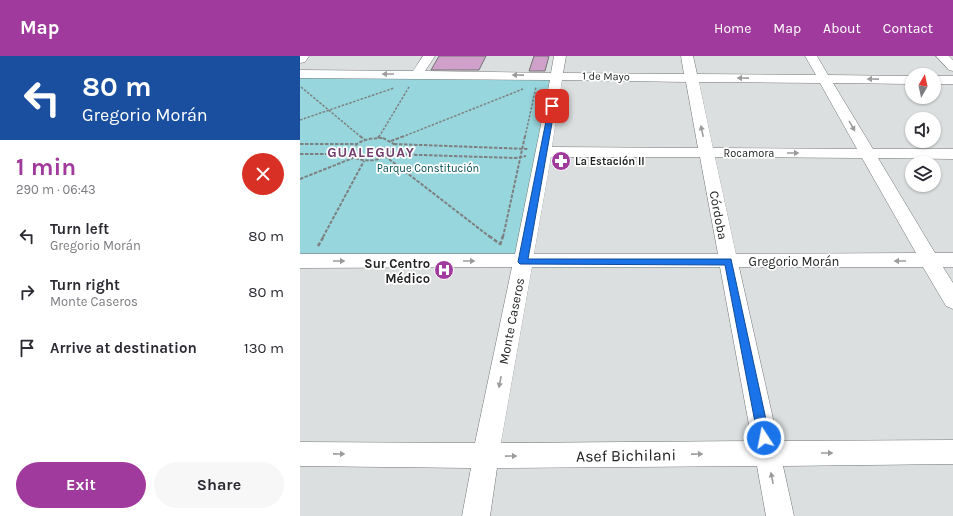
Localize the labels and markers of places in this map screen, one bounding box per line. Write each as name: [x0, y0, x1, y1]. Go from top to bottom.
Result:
pin: [535, 89, 569, 123]
pharmacy icon: La Estación II: [550, 150, 572, 172]
place label: La Estación II: [575, 155, 645, 168]
place label: Sur Centro Médico: [364, 256, 430, 286]
hospital icon: Sur Centro Médico: [433, 259, 455, 281]

